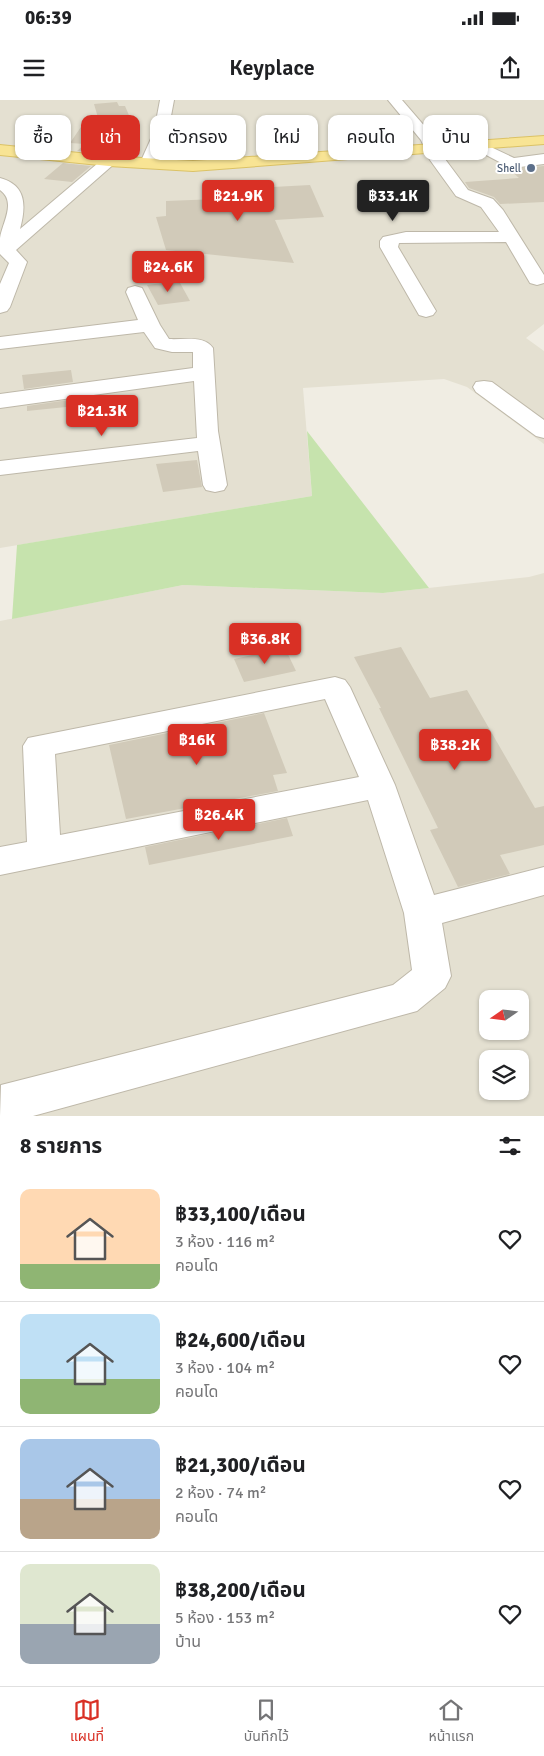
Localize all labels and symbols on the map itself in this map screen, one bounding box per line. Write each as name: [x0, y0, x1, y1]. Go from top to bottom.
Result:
place label: Shell: [497, 162, 521, 175]
marker: Shell: [525, 162, 537, 174]
pin: ฿21.9K: [197, 180, 279, 222]
pin: ฿33.1K: [352, 180, 434, 222]
pin: ฿24.6K: [127, 250, 209, 293]
pin: ฿21.3K: [61, 394, 143, 437]
pin: ฿36.8K: [224, 622, 306, 665]
pin: ฿16K: [167, 724, 227, 766]
pin: ฿38.2K: [414, 728, 496, 771]
pin: ฿26.4K: [178, 798, 260, 841]
north arrow: [479, 990, 529, 1040]

